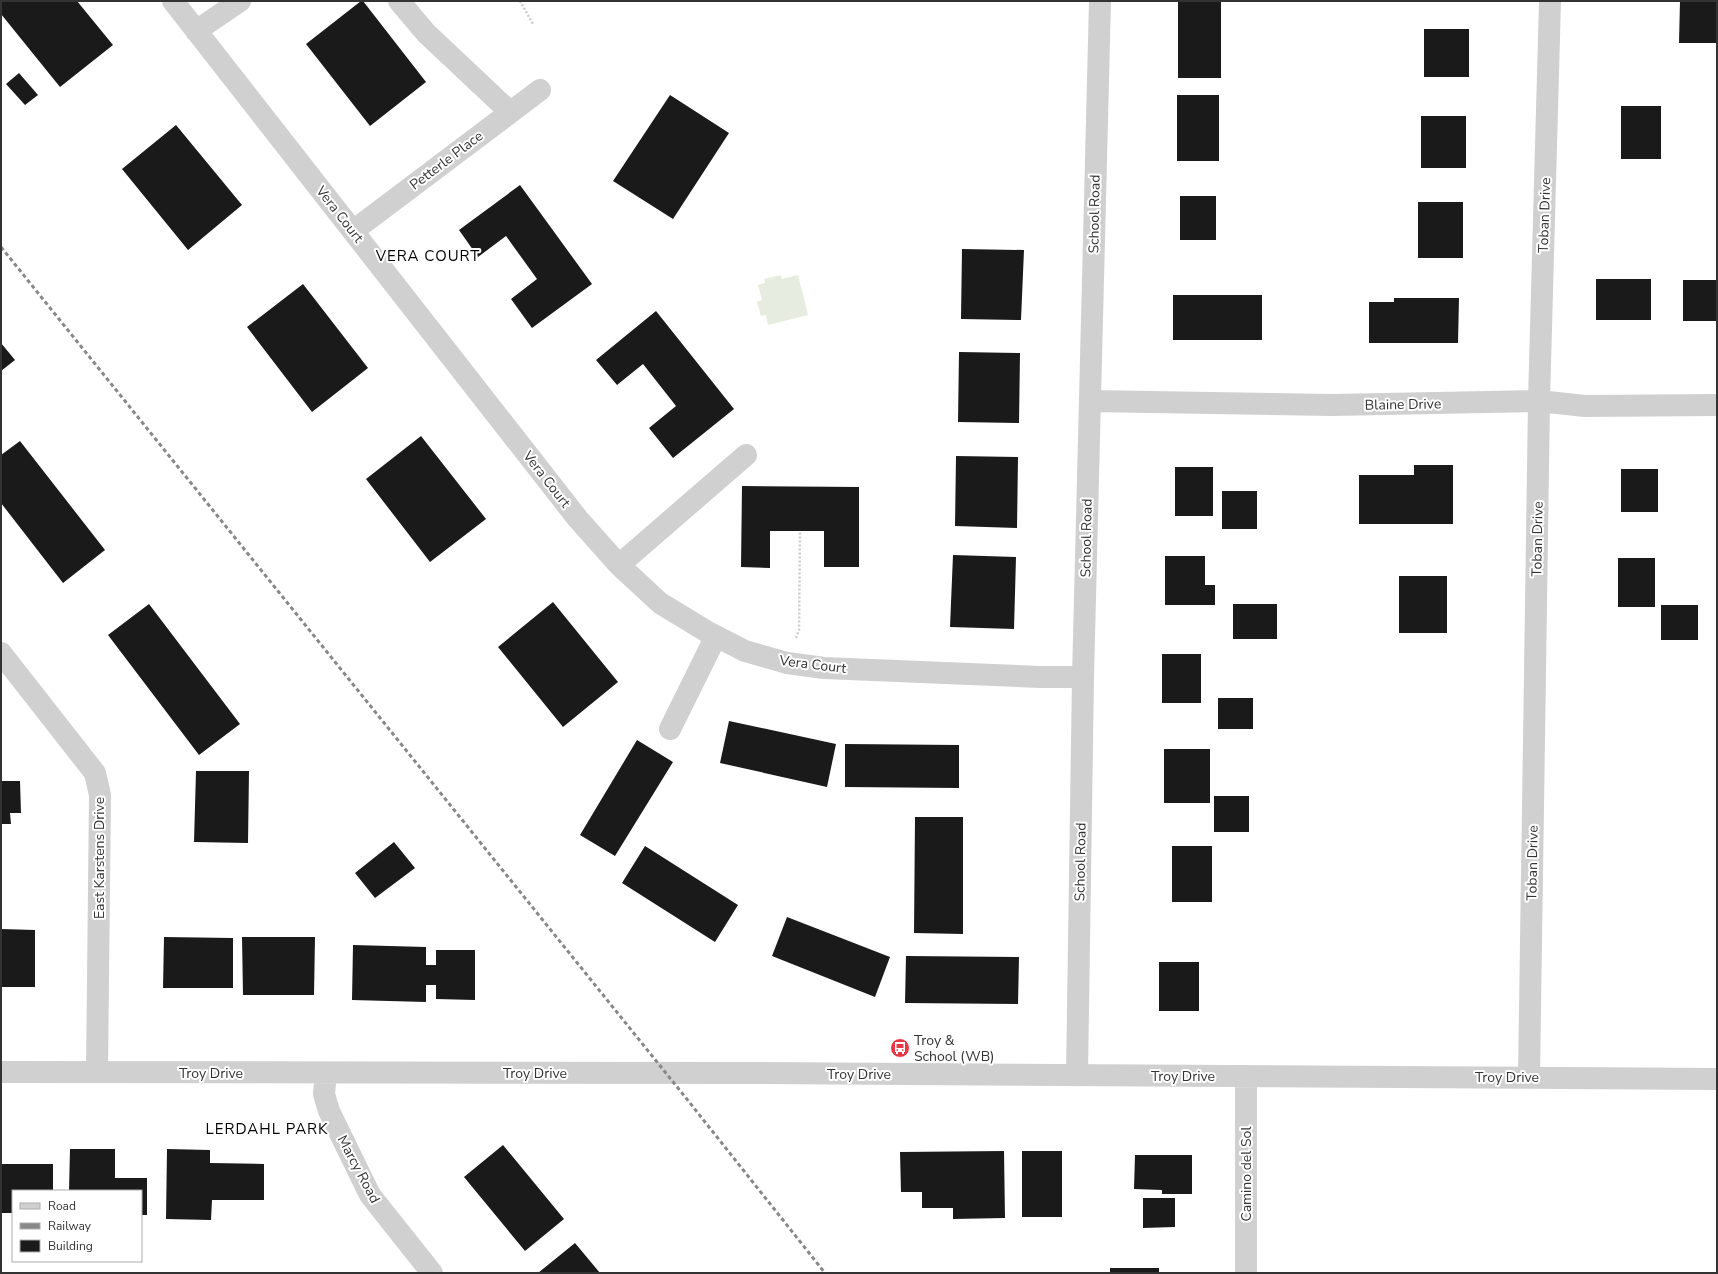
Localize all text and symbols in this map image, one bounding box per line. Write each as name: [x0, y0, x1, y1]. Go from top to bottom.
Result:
street label: Petterle Place: [406, 127, 487, 194]
street label: School Road: [1084, 174, 1105, 254]
street label: Toban Drive: [1534, 177, 1555, 253]
street label: Vera Court: [311, 181, 368, 247]
district label: VERA COURT: [375, 246, 480, 266]
street label: Blaine Drive: [1365, 394, 1441, 415]
street label: Vera Court: [518, 446, 575, 512]
street label: School Road: [1076, 498, 1097, 578]
street label: Toban Drive: [1527, 501, 1548, 577]
street label: Vera Court: [777, 651, 847, 678]
street label: East Karstens Drive: [90, 797, 109, 919]
street label: School Road: [1070, 822, 1091, 902]
street label: Toban Drive: [1522, 825, 1543, 901]
place label: Troy & School (WB): [914, 1031, 995, 1066]
bus stop icon: Troy & School (WB): [889, 1037, 911, 1059]
street label: Troy Drive: [179, 1064, 243, 1083]
street label: Troy Drive: [503, 1064, 567, 1083]
street label: Troy Drive: [827, 1065, 891, 1084]
street label: Troy Drive: [1151, 1067, 1215, 1086]
street label: Troy Drive: [1475, 1068, 1539, 1087]
district label: LERDAHL PARK: [206, 1119, 329, 1139]
street label: Camino del Sol: [1237, 1126, 1256, 1222]
street label: Marcy Road: [333, 1132, 384, 1206]
legend: [12, 1190, 142, 1262]
text: Road: [48, 1198, 76, 1214]
text: Railway: [48, 1218, 92, 1234]
text: Building: [48, 1238, 93, 1254]

